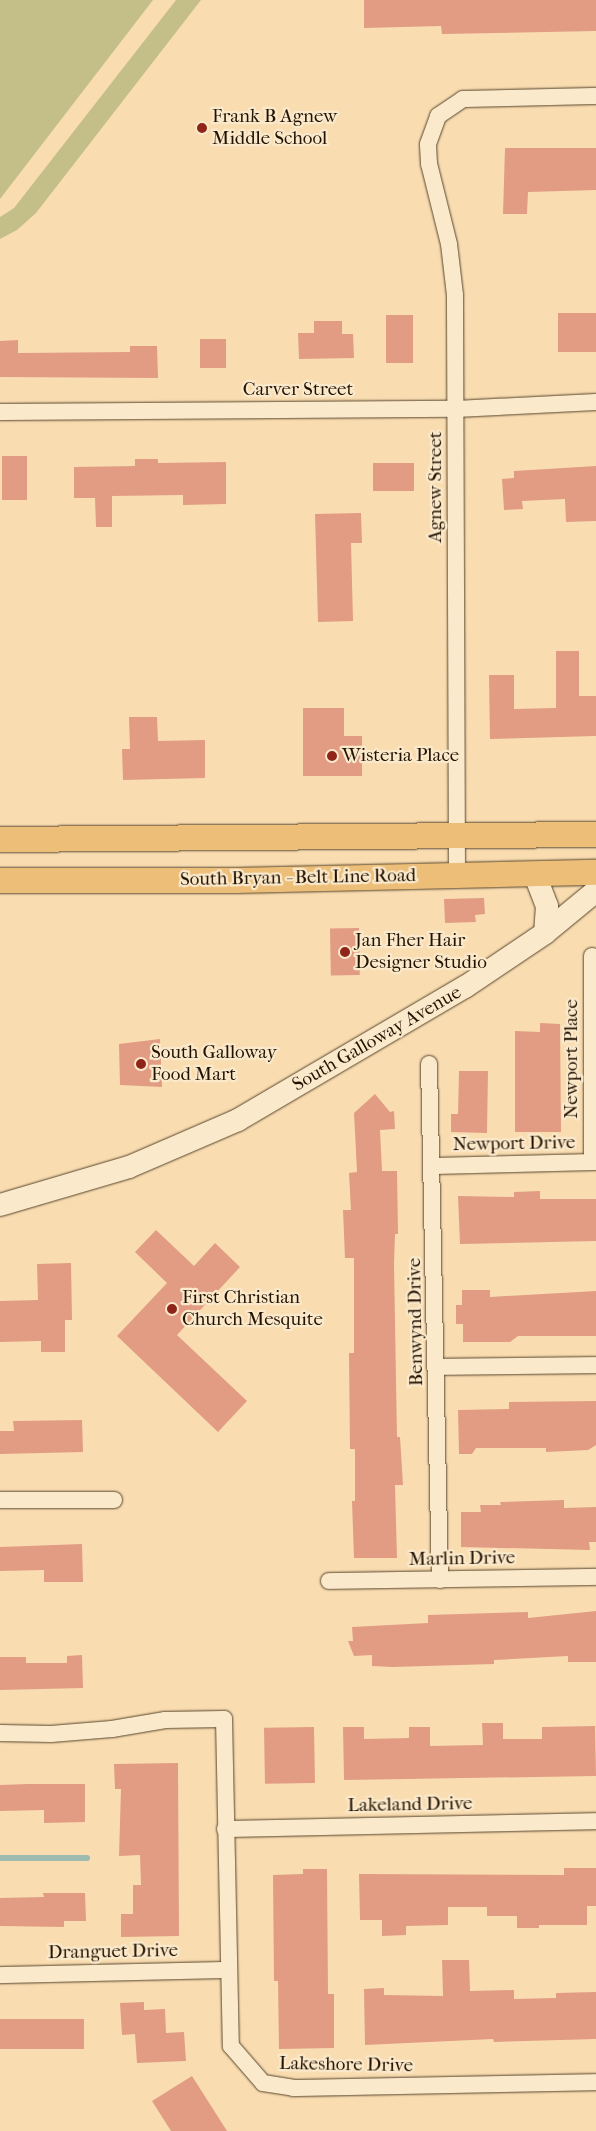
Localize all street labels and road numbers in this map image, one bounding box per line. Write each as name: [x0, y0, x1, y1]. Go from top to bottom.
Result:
street label: Carver Street: [243, 379, 353, 401]
street label: Agnew Street: [425, 431, 447, 543]
street label: South Bryan - Belt Line Road: [180, 865, 416, 891]
street label: South Galloway Avenue: [288, 981, 466, 1097]
street label: Newport Place: [561, 999, 583, 1119]
street label: Newport Drive: [452, 1132, 576, 1156]
street label: Benwynd Drive: [403, 1258, 429, 1386]
street label: Marlin Drive: [409, 1547, 515, 1571]
street label: Lakeland Drive: [347, 1793, 473, 1817]
street label: Dranguet Drive: [48, 1939, 178, 1965]
street label: Lakeshore Drive: [279, 2052, 413, 2078]

